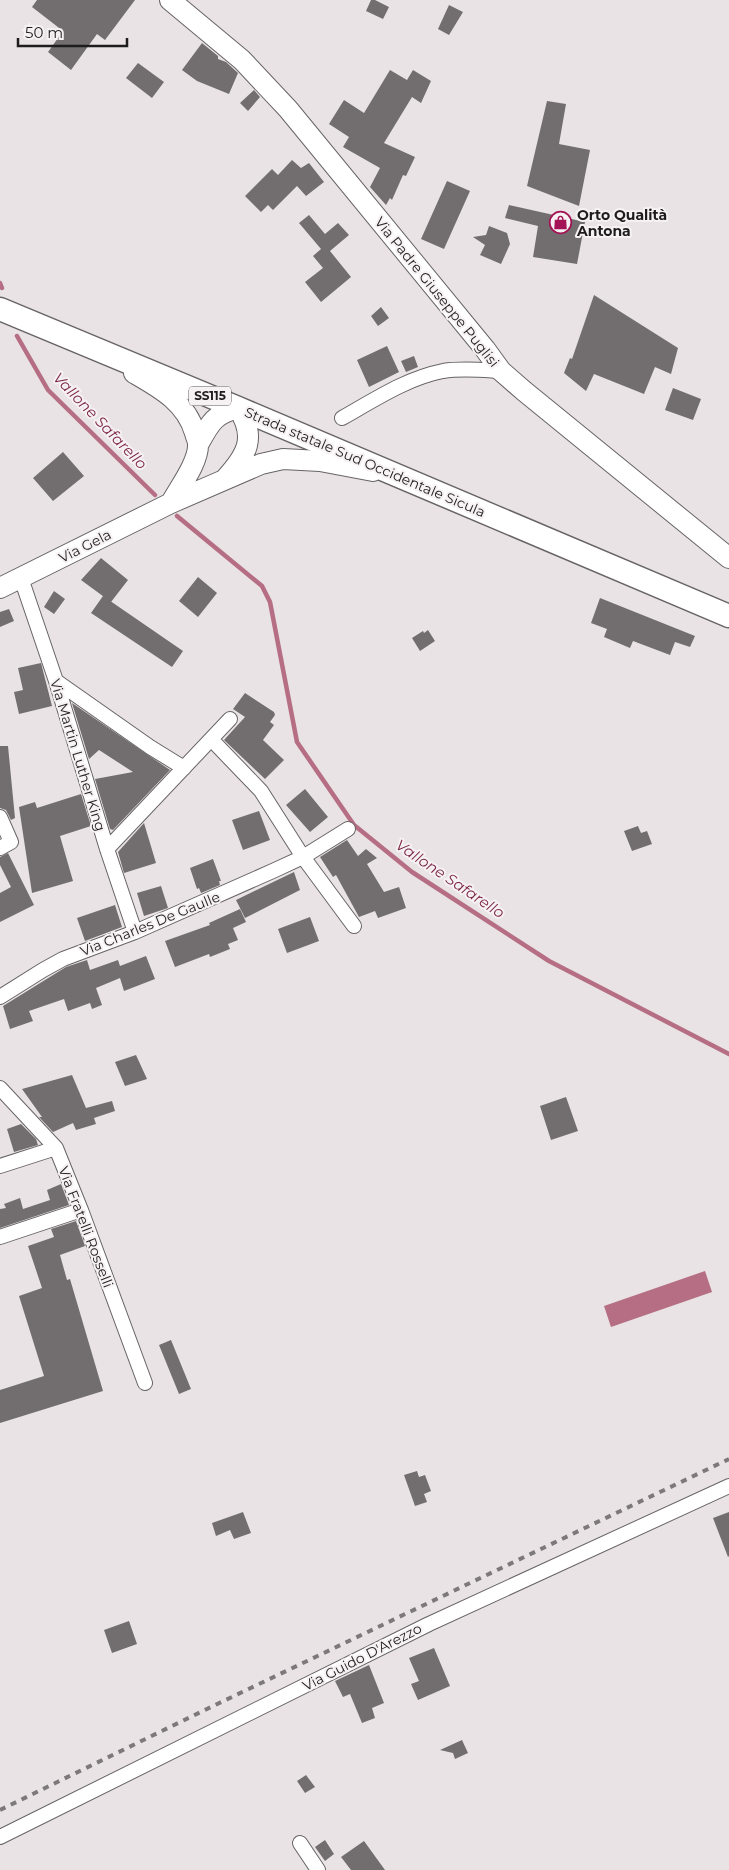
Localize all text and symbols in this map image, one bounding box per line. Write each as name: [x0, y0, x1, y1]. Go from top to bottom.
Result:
scale bar: [18, 15, 126, 47]
text: 50 m: [25, 23, 63, 42]
place label: Orto Qualità Antona: [576, 206, 667, 240]
shop icon: Orto Qualità Antona: [549, 211, 573, 235]
street label: Via Padre Giuseppe Puglisi: [371, 213, 503, 371]
water label: Vallone Safarello: [49, 368, 151, 473]
road number: SS115: [189, 386, 231, 406]
street label: Strada statale Sud Occidentale Sicula: [242, 403, 488, 521]
street label: Via Gela: [56, 525, 114, 567]
street label: Via Martin Luther King: [46, 677, 110, 833]
water label: Vallone Safarello: [392, 835, 508, 922]
street label: Via Charles De Gaulle: [77, 888, 223, 960]
street label: Via Fratelli Rosselli: [55, 1164, 117, 1290]
street label: Via Guido D'Arezzo: [299, 1619, 425, 1695]

